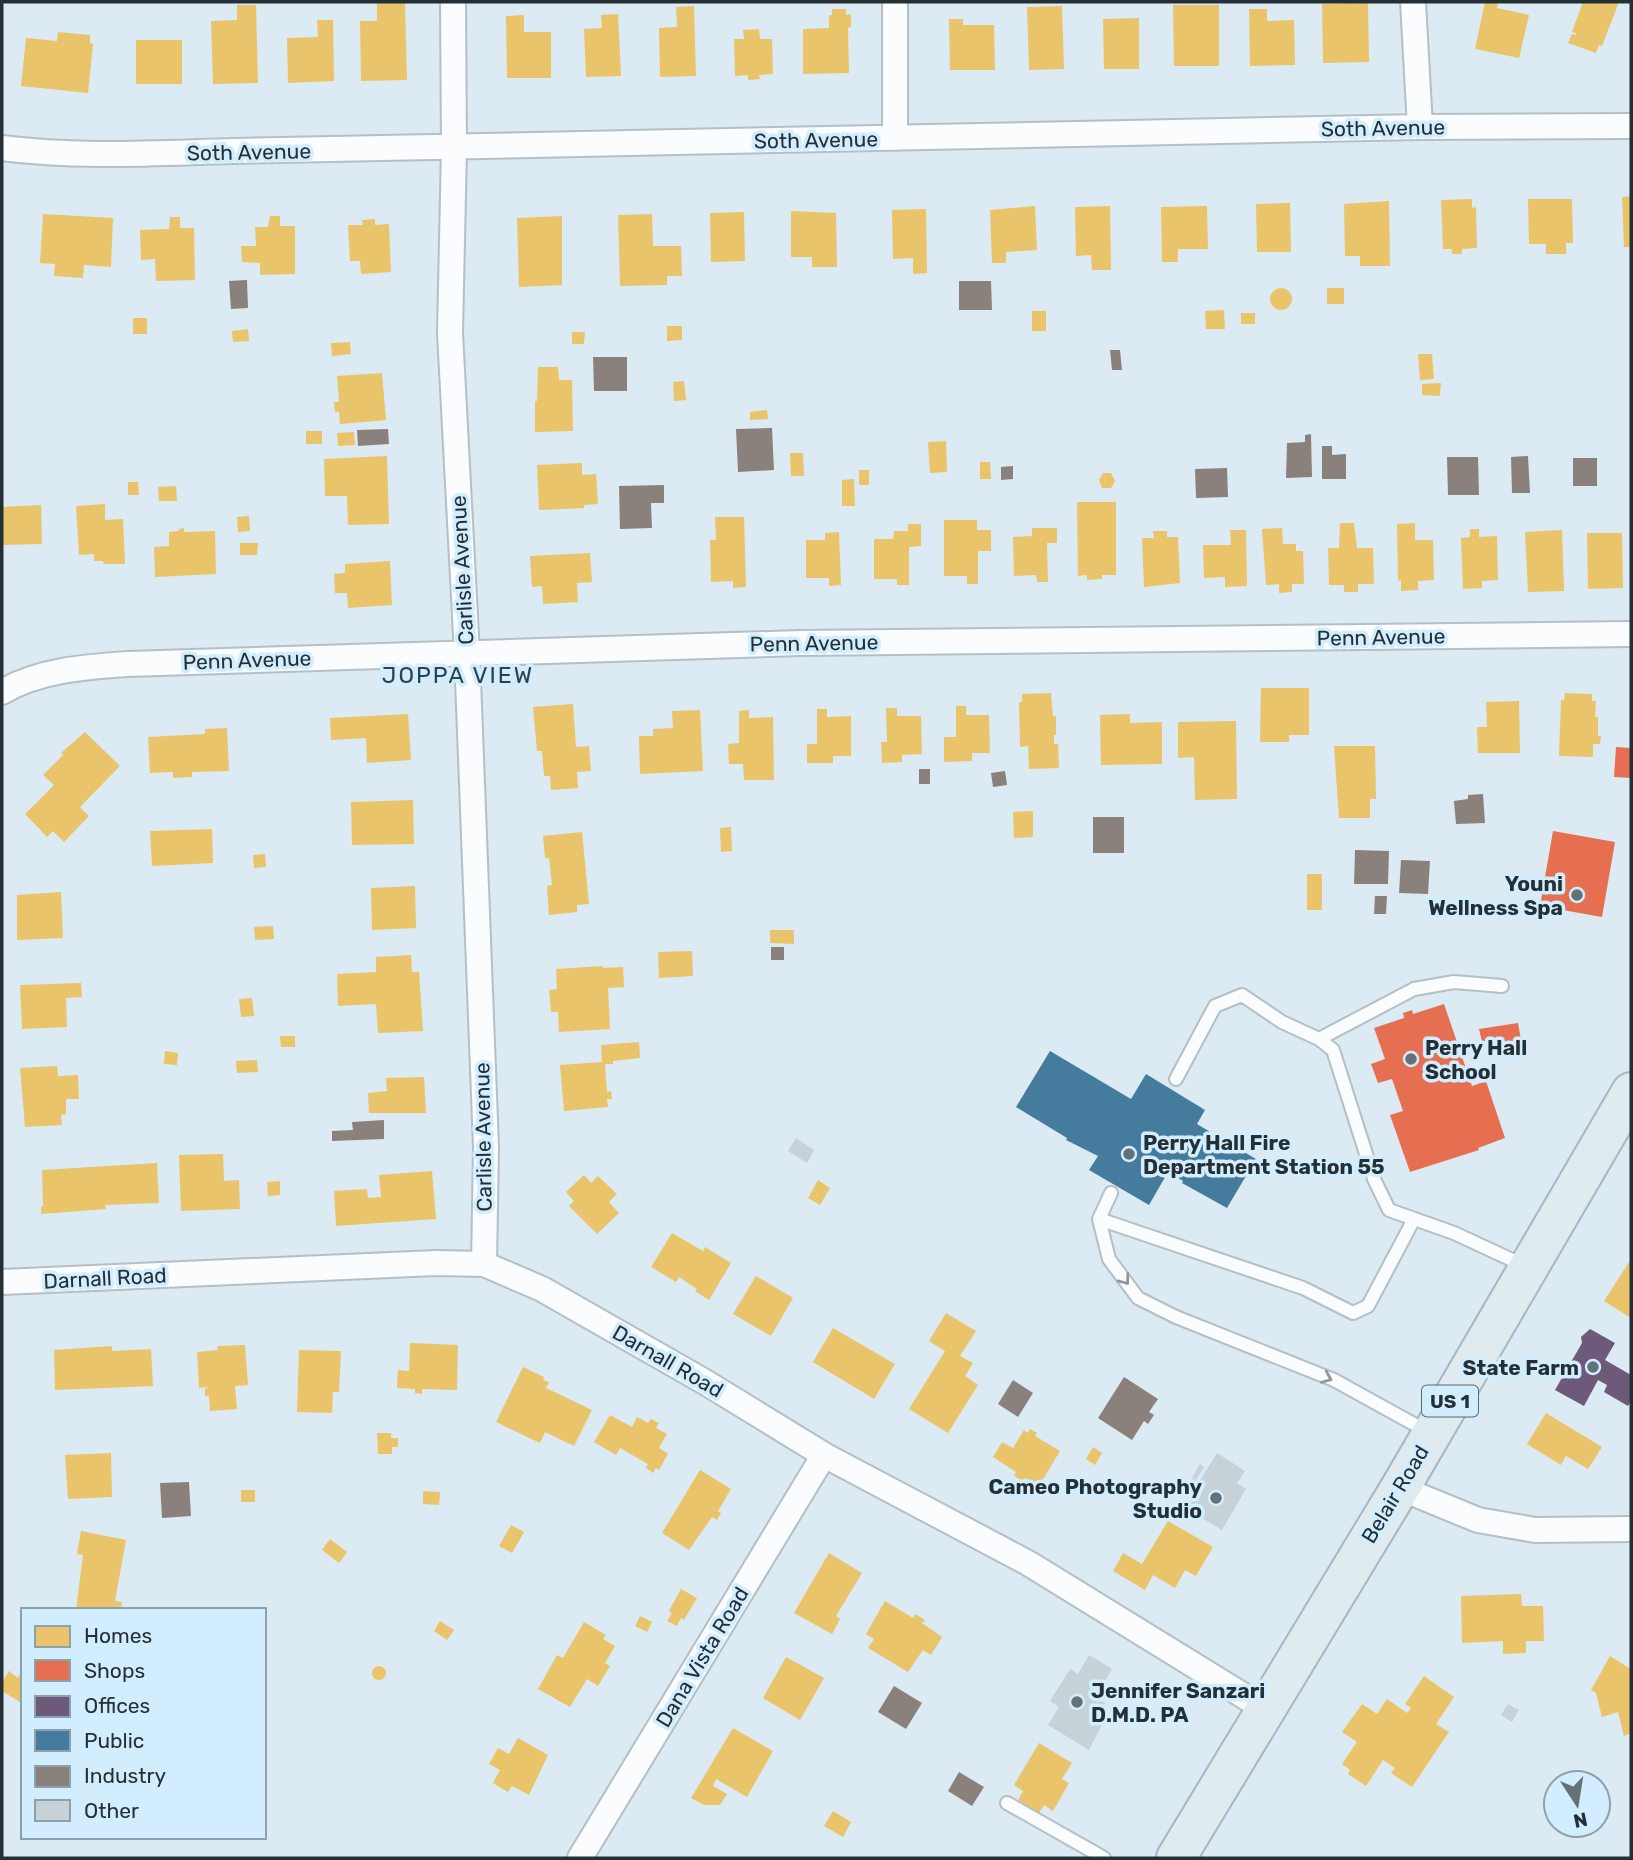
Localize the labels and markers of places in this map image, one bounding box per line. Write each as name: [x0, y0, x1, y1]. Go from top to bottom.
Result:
place label: Youni Wellness Spa: [1428, 871, 1563, 920]
marker: Youni Wellness Spa: [1569, 887, 1585, 903]
place label: Perry Hall School: [1425, 1035, 1527, 1084]
marker: Perry Hall School: [1403, 1051, 1419, 1067]
place label: Perry Hall Fire Department Station 55: [1143, 1130, 1385, 1179]
marker: Perry Hall Fire Department Station 55: [1121, 1146, 1137, 1162]
place label: State Farm: [1463, 1355, 1579, 1380]
marker: State Farm: [1585, 1359, 1601, 1375]
place label: Cameo Photography Studio: [988, 1474, 1202, 1523]
marker: Cameo Photography Studio: [1208, 1490, 1224, 1506]
place label: Jennifer Sanzari D.M.D. PA: [1091, 1678, 1265, 1727]
marker: Jennifer Sanzari D.M.D. PA: [1069, 1694, 1085, 1710]

